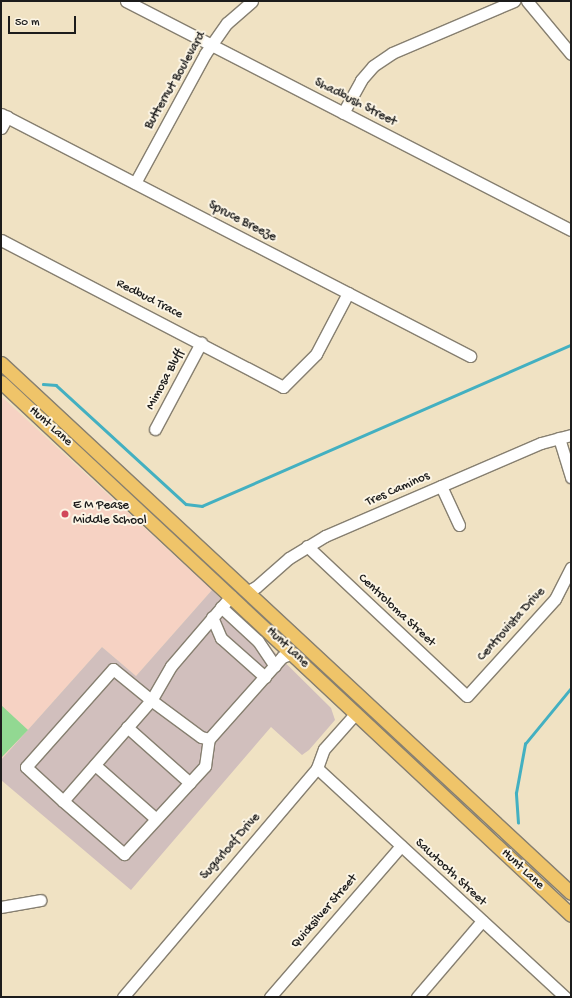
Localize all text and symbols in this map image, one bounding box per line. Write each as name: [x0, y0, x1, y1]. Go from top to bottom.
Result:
scale bar: [10, 8, 78, 34]
text: 50 m: [15, 16, 40, 30]
street label: Butternut Boulevard: [142, 30, 210, 132]
street label: Shadbush Street: [311, 76, 399, 130]
street label: Spruce Breeze: [205, 198, 279, 246]
street label: Redbud Trace: [113, 277, 185, 323]
street label: Mimosa Bluff: [144, 347, 188, 413]
street label: Hunt Lane: [25, 403, 75, 451]
street label: Tres Caminos: [364, 469, 432, 511]
place label: E M Pease Middle School: [73, 499, 147, 530]
marker: E M Pease Middle School: [60, 509, 70, 519]
street label: Centroloma Street: [354, 571, 438, 651]
street label: Centrovista Drive: [475, 585, 549, 665]
street label: Hunt Lane: [262, 624, 312, 672]
street label: Sugarloaf Drive: [198, 810, 264, 884]
street label: Sawtooth Street: [411, 836, 489, 910]
street label: Hunt Lane: [497, 846, 547, 894]
street label: Quicksilver Street: [289, 872, 361, 952]

